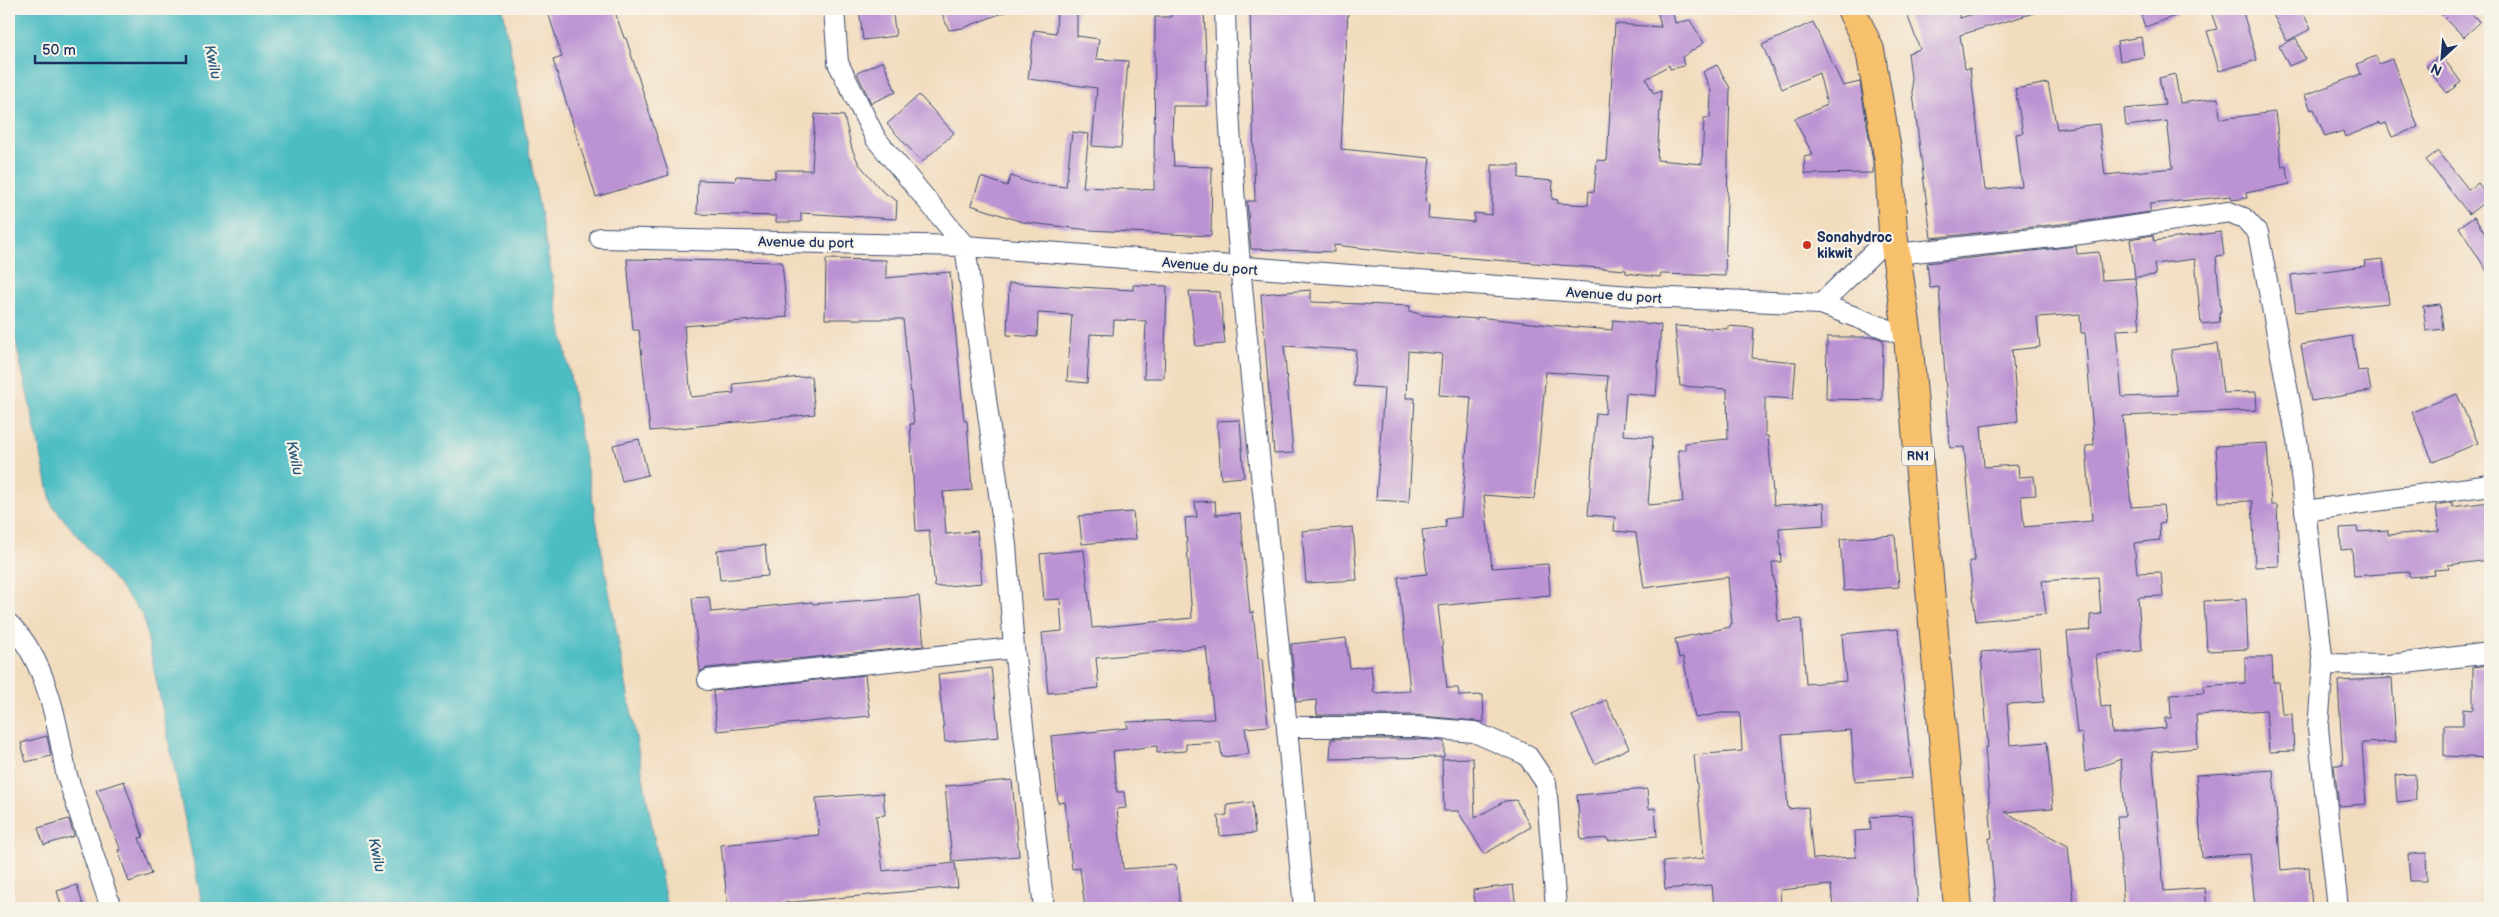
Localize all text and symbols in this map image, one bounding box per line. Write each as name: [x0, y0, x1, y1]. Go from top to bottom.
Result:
scale bar: [35, 32, 186, 64]
north arrow: [2416, 32, 2466, 82]
text: 50 m: [42, 41, 76, 60]
water label: Kwilu: [200, 43, 226, 82]
text: N: [2428, 59, 2445, 79]
place label: Sonahydroc kikwit: [1817, 229, 1893, 262]
street label: Avenue du port: [758, 233, 855, 252]
marker: Sonahydroc kikwit: [1801, 239, 1813, 251]
street label: Avenue du port: [1161, 254, 1259, 279]
street label: Avenue du port: [1566, 284, 1663, 307]
water label: Kwilu: [282, 439, 308, 478]
road number: RN1: [1902, 446, 1934, 466]
water label: Kwilu: [364, 836, 390, 875]

